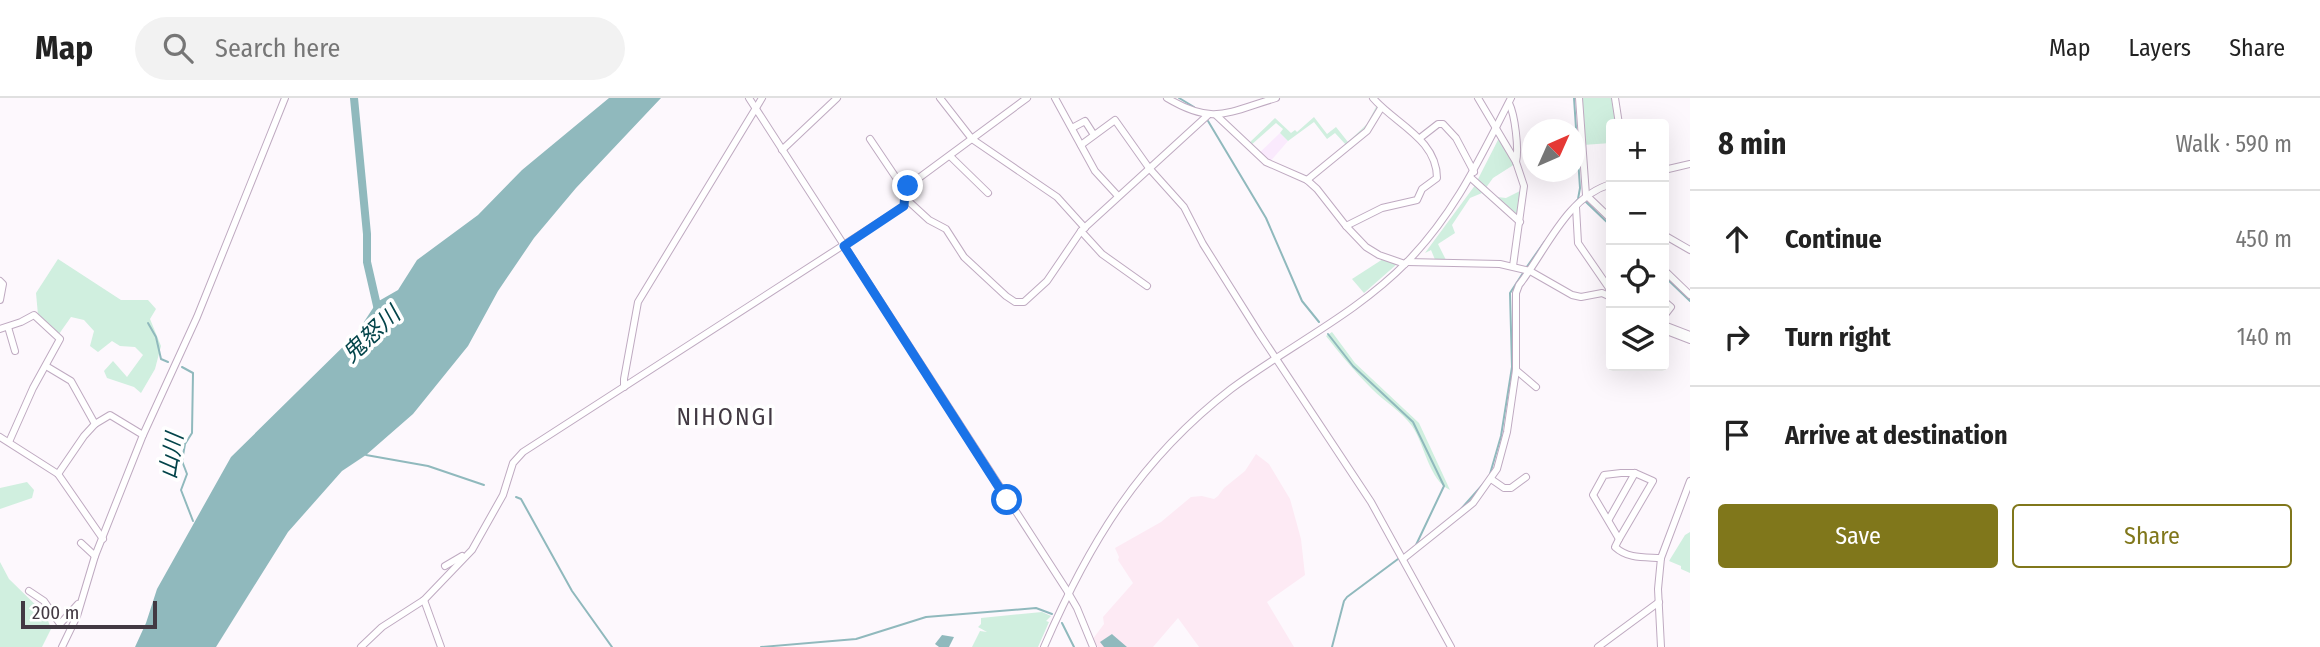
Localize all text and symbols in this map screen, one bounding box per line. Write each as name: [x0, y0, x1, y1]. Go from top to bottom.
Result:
search box: [135, 17, 625, 80]
text: Map: [35, 28, 93, 68]
icon: search: [159, 29, 197, 67]
text: Search here: [215, 33, 340, 64]
text: Map: [2049, 34, 2091, 62]
text: Layers: [2129, 34, 2191, 62]
text: Share: [2229, 34, 2285, 62]
north arrow: [1522, 119, 1585, 182]
map controls: [1606, 119, 1669, 371]
button: +: [1606, 119, 1669, 182]
text: 8 min: [1718, 126, 1786, 162]
text: Walk · 590 m: [2175, 130, 2292, 158]
route end: [892, 170, 923, 201]
button: −: [1606, 182, 1669, 245]
icon: ahead: [1718, 220, 1756, 258]
text: Continue: [1785, 224, 1882, 255]
text: 450 m: [2235, 225, 2292, 253]
button: locate: [1606, 245, 1669, 308]
water label: 鬼怒川: [336, 298, 408, 368]
button: layers: [1606, 308, 1669, 371]
icon: right: [1718, 318, 1756, 356]
text: Turn right: [1785, 322, 1891, 353]
text: 140 m: [2237, 323, 2292, 351]
district label: NIHONGI: [676, 403, 776, 431]
icon: arrive: [1718, 416, 1756, 454]
text: Arrive at destination: [1785, 420, 2008, 451]
water label: 山川: [154, 428, 189, 481]
route start: [991, 484, 1022, 515]
button: Save: [1718, 504, 1998, 568]
button: Share: [2012, 504, 2292, 568]
scale bar: [21, 598, 158, 630]
text: 200 m: [32, 601, 79, 624]

